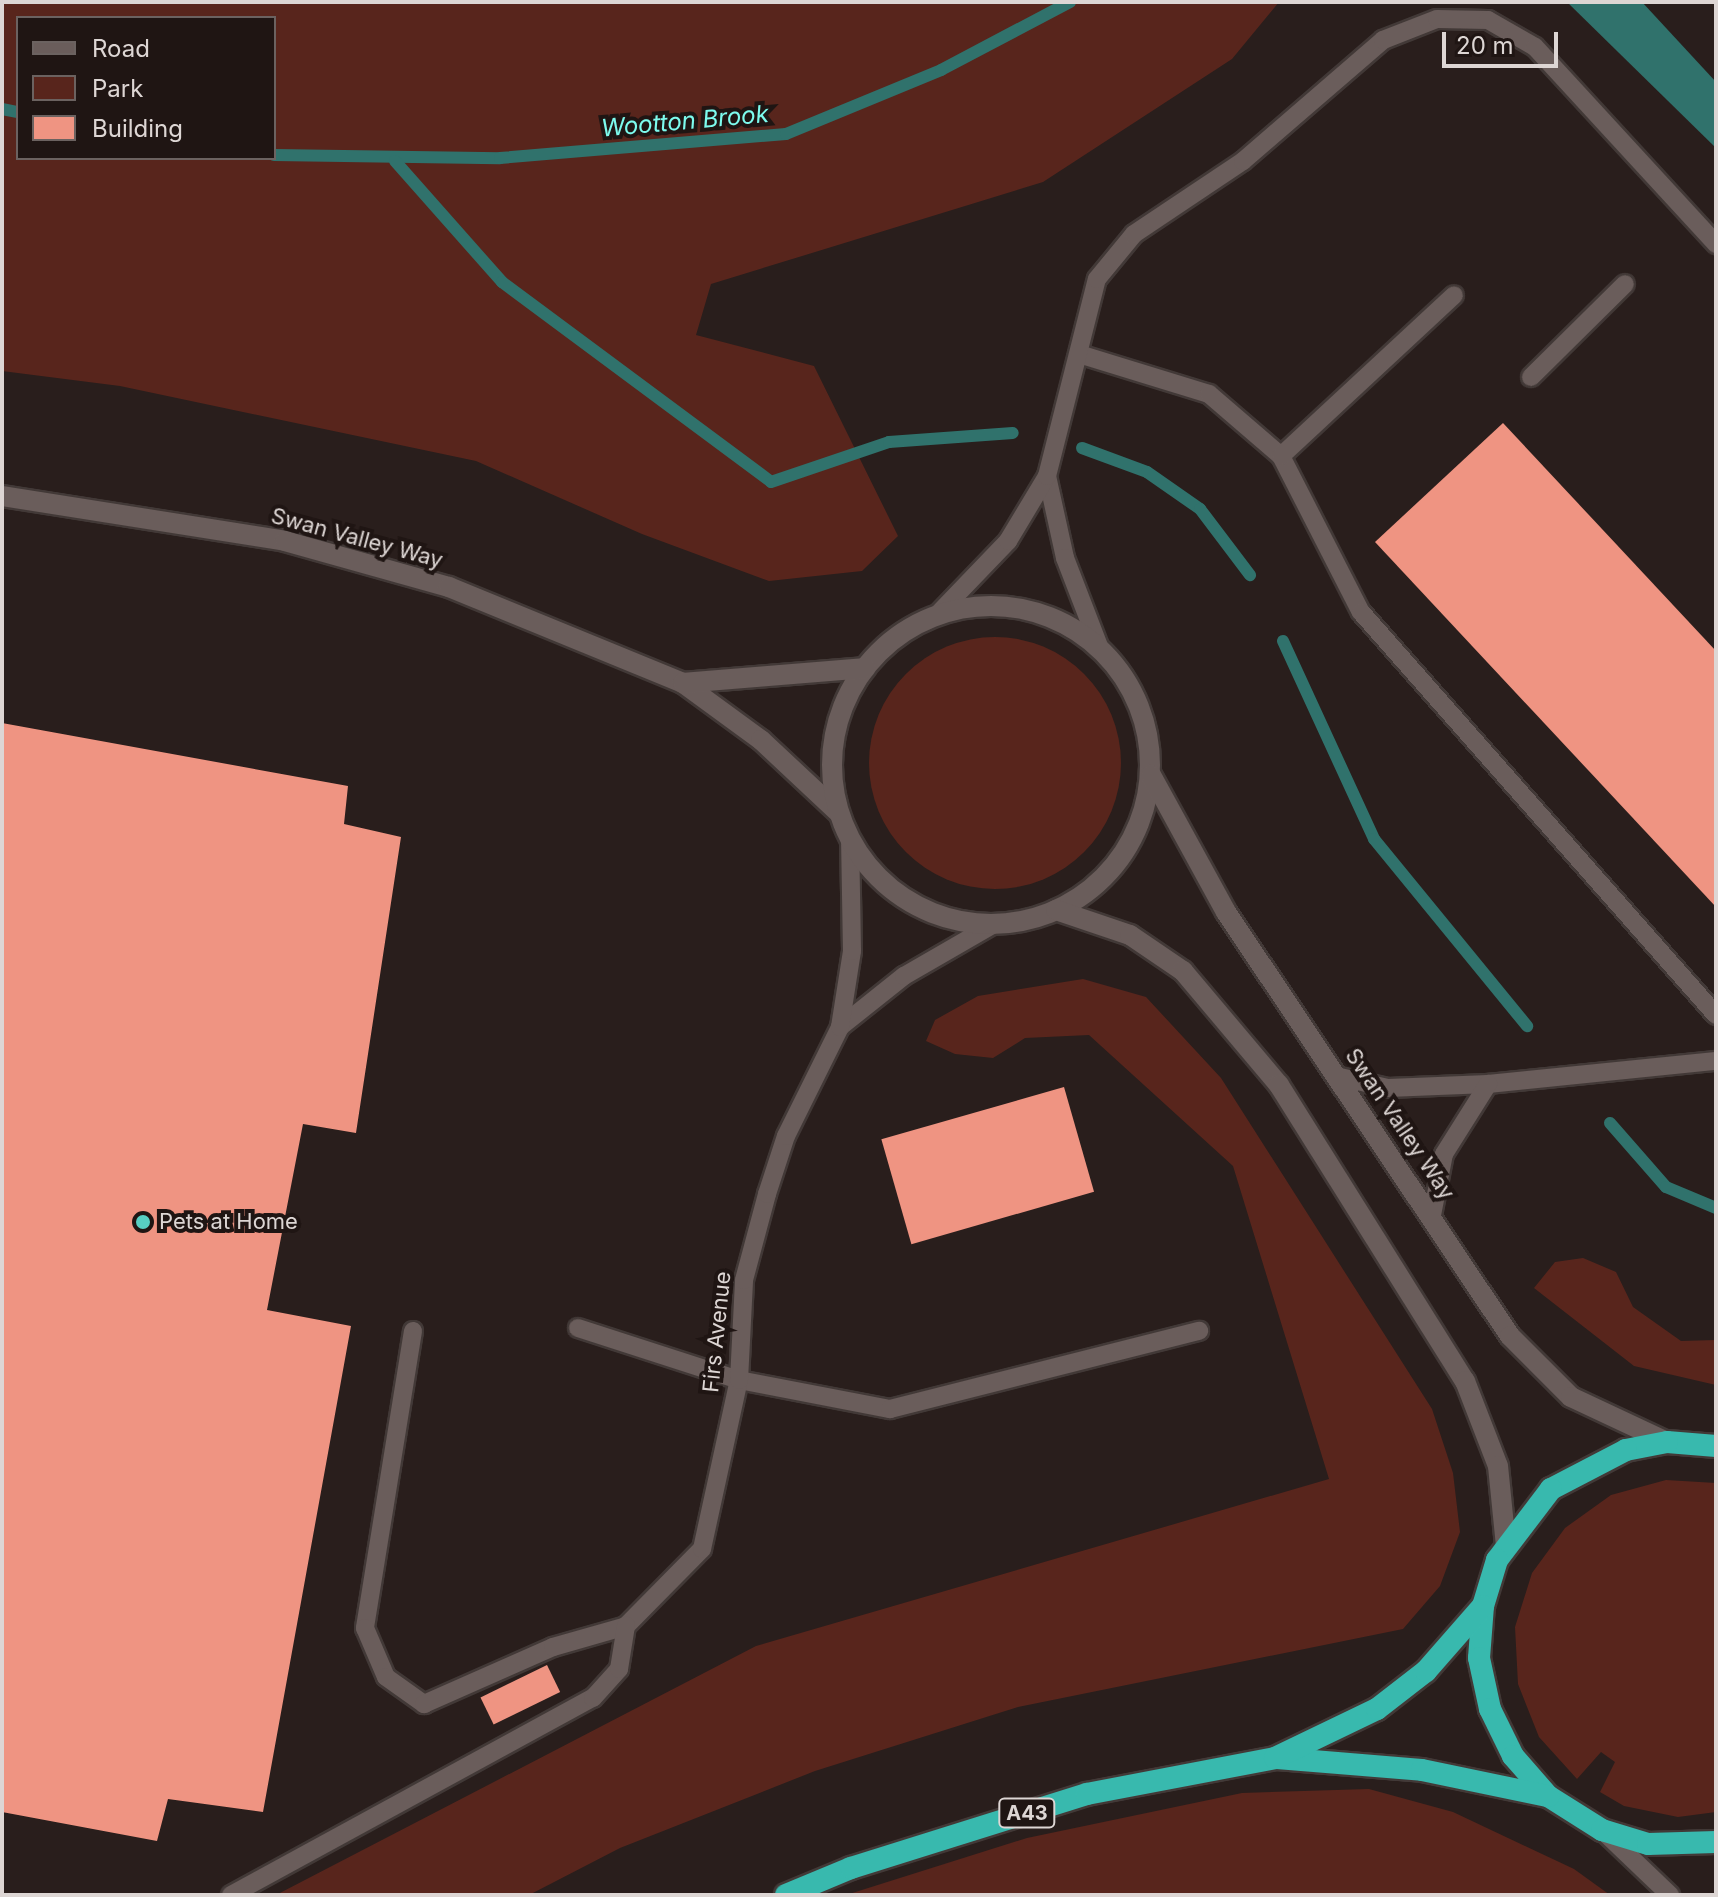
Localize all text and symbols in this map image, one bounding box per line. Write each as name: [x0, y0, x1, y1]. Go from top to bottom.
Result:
legend: [16, 16, 276, 160]
scale bar: [1446, 16, 1562, 66]
text: 20 m: [1456, 31, 1514, 60]
text: Road: [92, 34, 150, 63]
text: Park: [92, 74, 143, 103]
water label: Wootton Brook: [600, 99, 770, 143]
text: Building: [92, 114, 183, 143]
street label: Swan Valley Way: [268, 502, 446, 574]
street label: Swan Valley Way: [1340, 1043, 1460, 1205]
place label: Pets at Home: [159, 1209, 298, 1235]
marker: Pets at Home: [134, 1213, 152, 1231]
street label: Firs Avenue: [698, 1270, 736, 1394]
road number: A43: [997, 1797, 1057, 1829]

